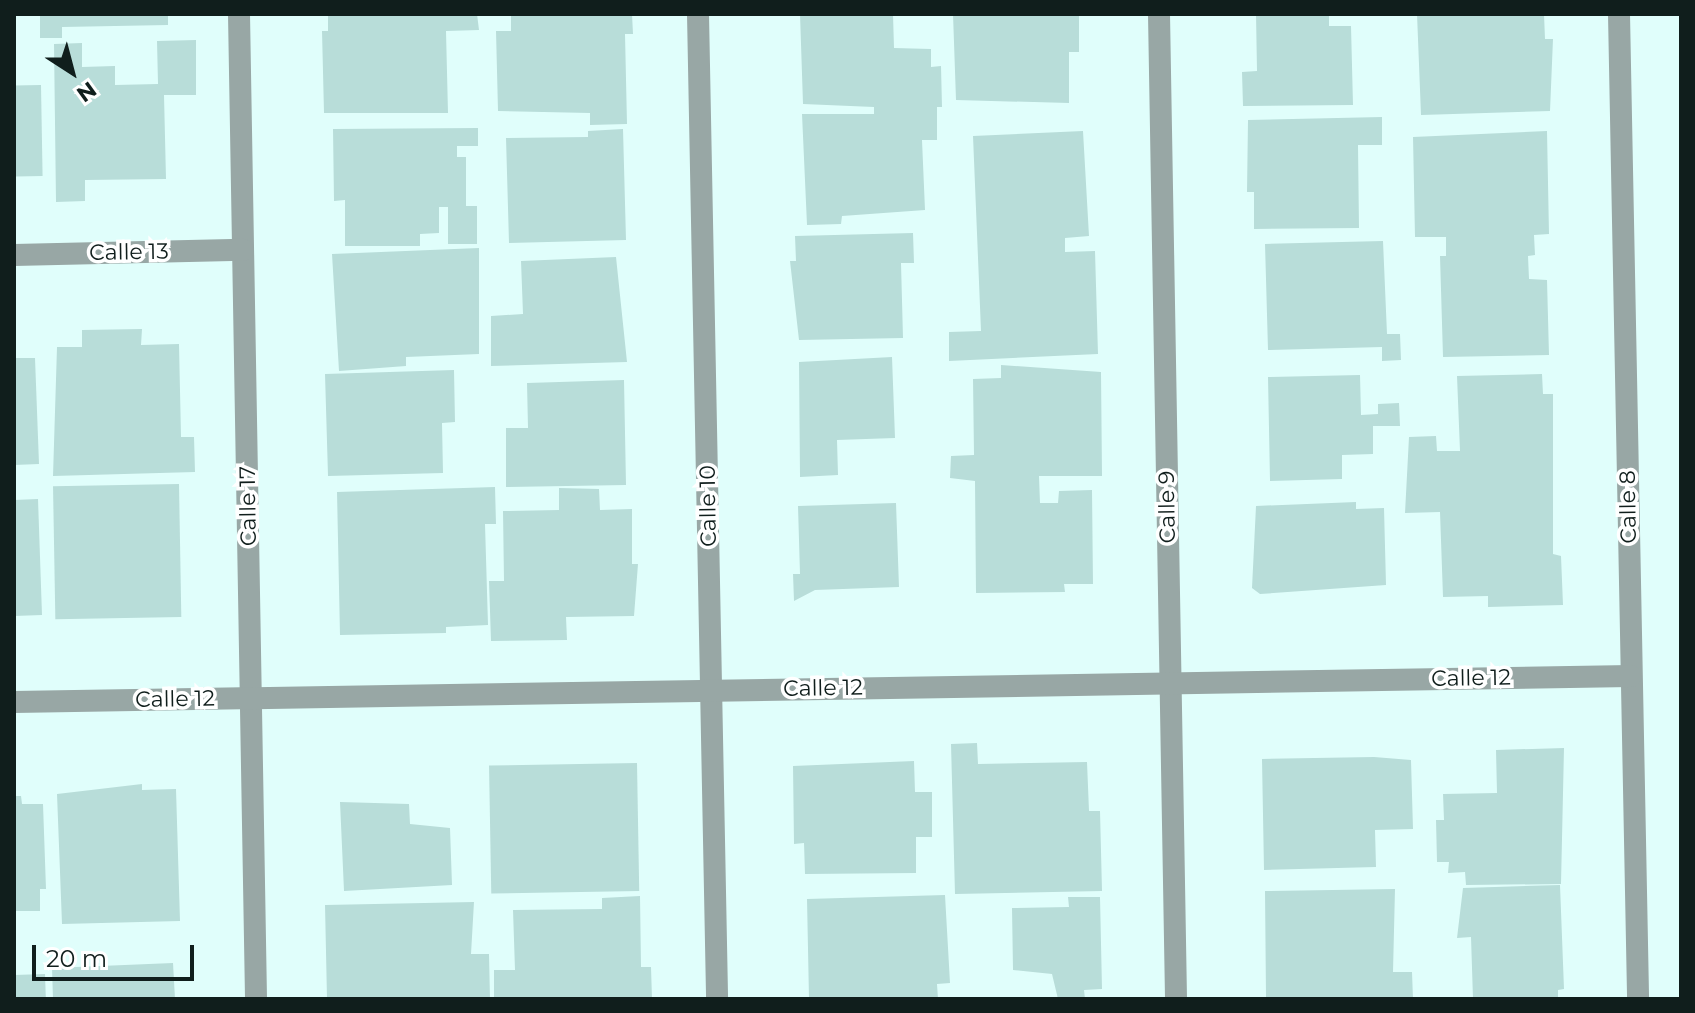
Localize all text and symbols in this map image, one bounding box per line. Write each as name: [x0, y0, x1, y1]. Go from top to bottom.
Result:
north arrow: [32, 32, 112, 112]
text: N: [71, 76, 102, 108]
street label: Calle 13: [89, 238, 169, 266]
street label: Calle 10: [694, 465, 722, 547]
street label: Calle 17: [234, 466, 262, 546]
street label: Calle 9: [1153, 470, 1181, 544]
street label: Calle 8: [1614, 470, 1642, 544]
street label: Calle 12: [1431, 664, 1511, 692]
street label: Calle 12: [783, 674, 863, 702]
street label: Calle 12: [135, 685, 215, 713]
scale bar: [36, 929, 198, 979]
text: 20 m: [46, 944, 107, 973]

